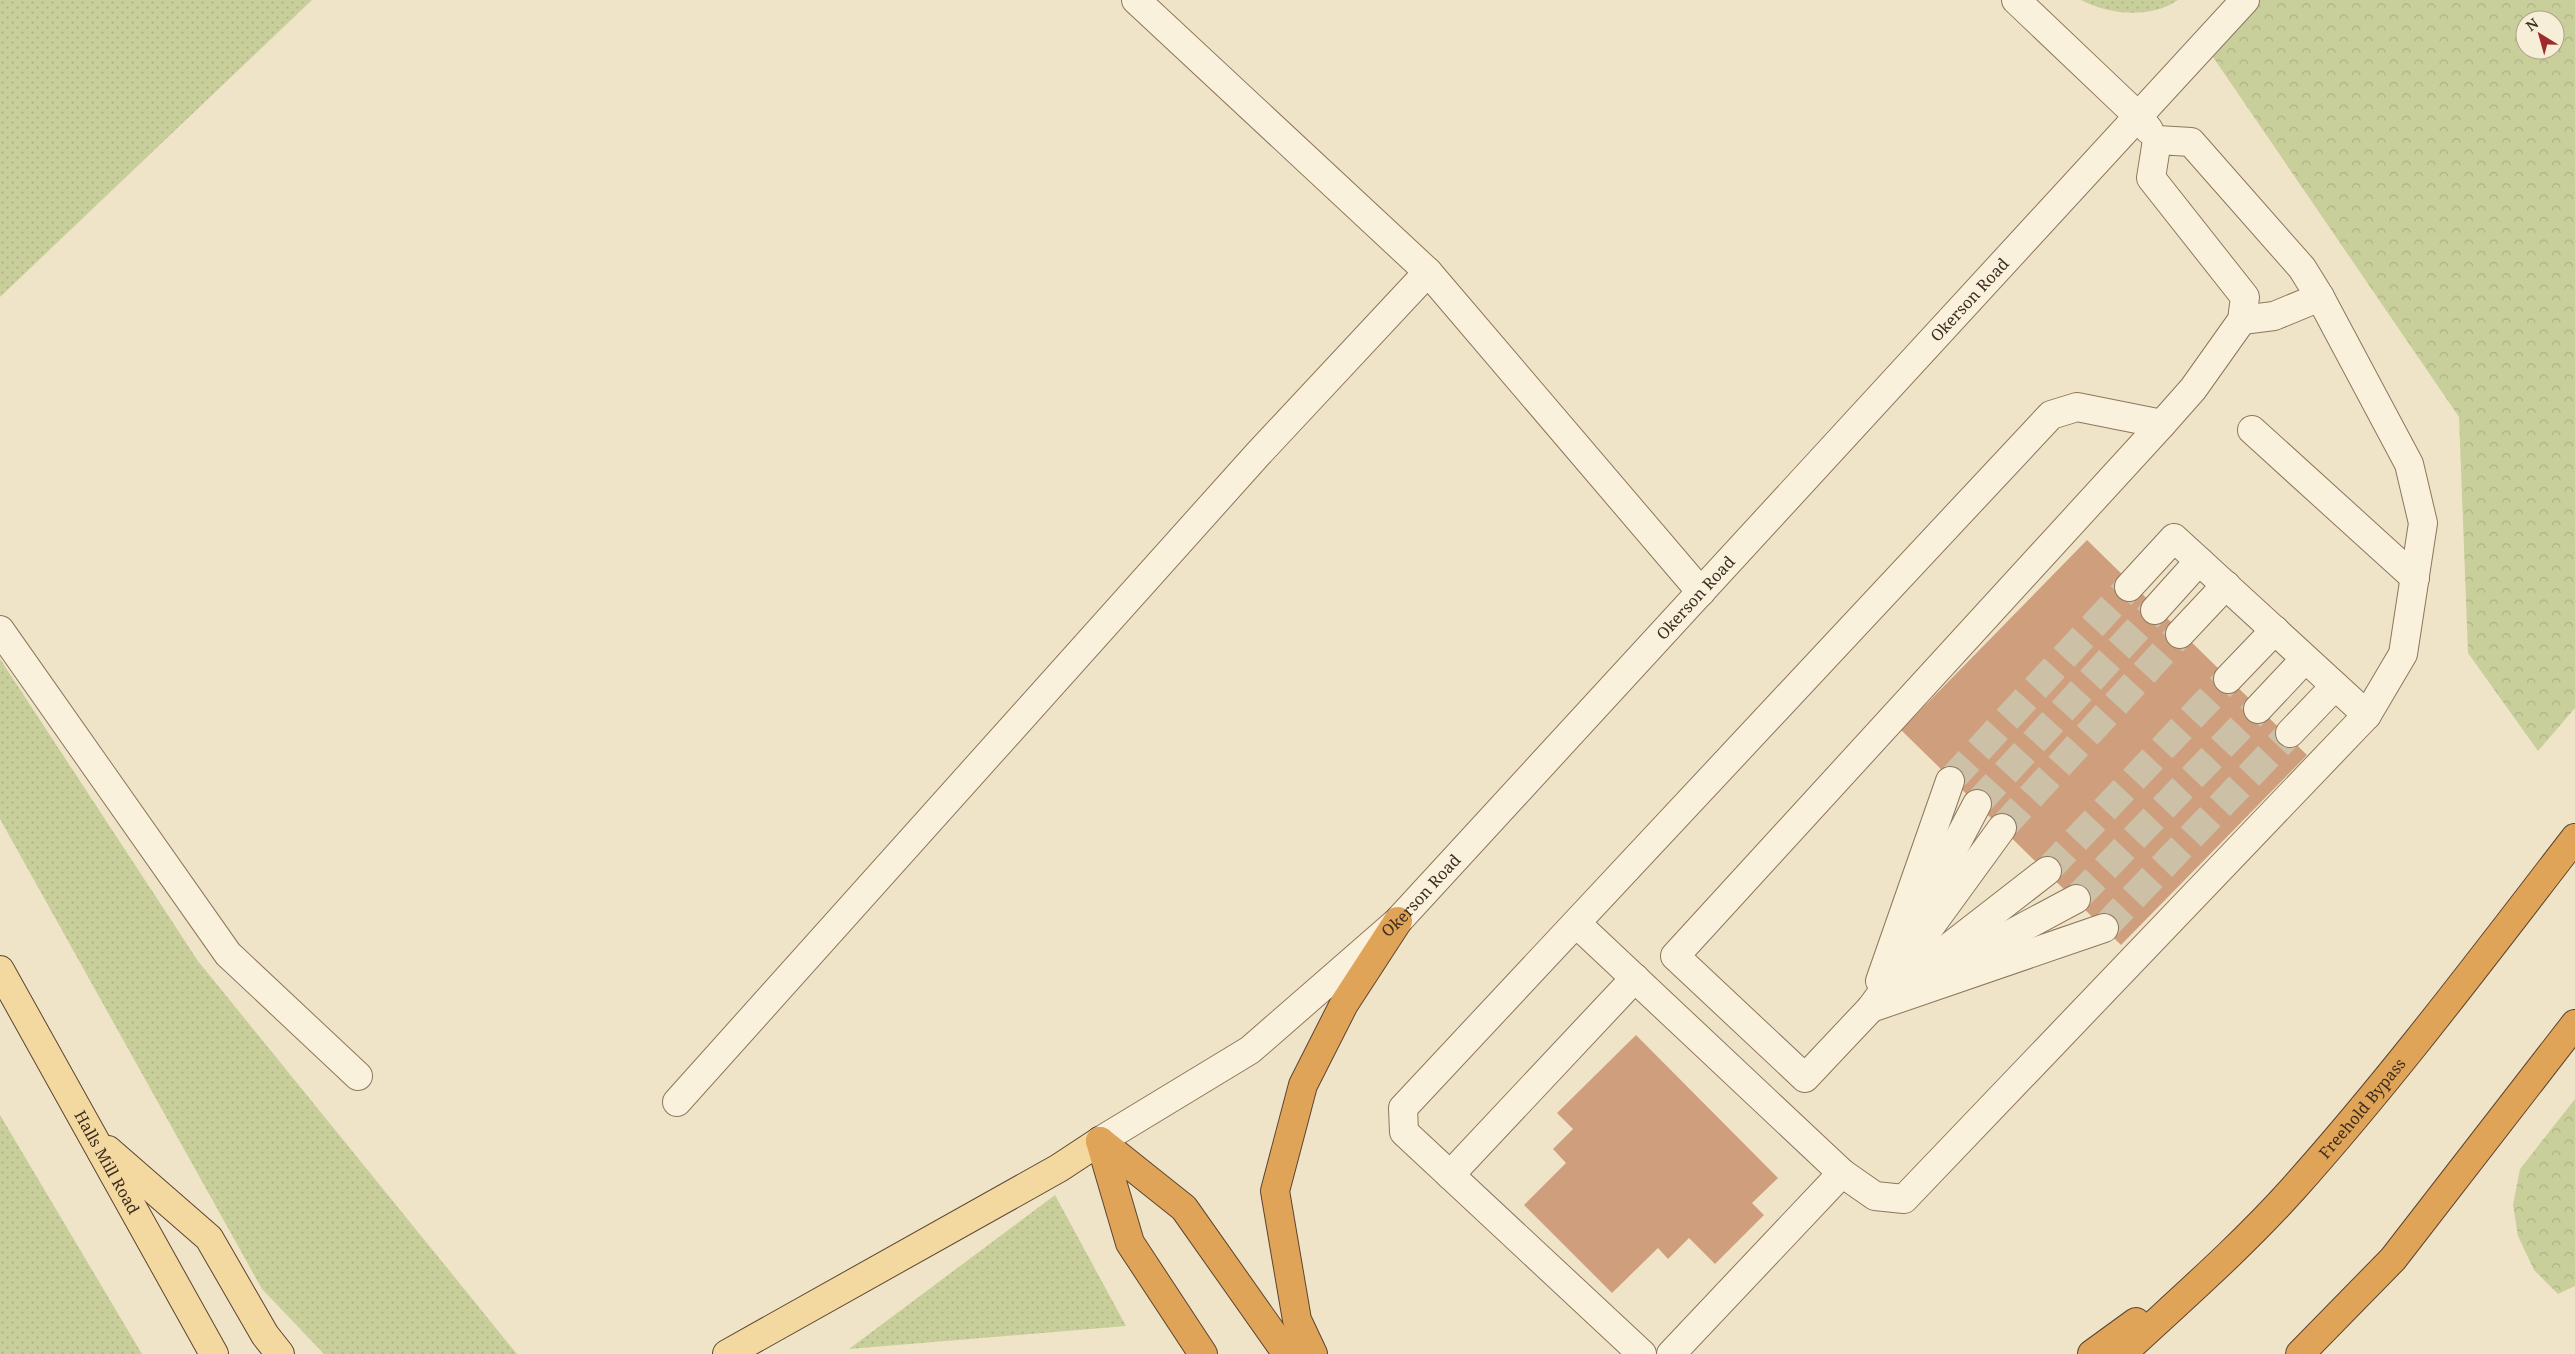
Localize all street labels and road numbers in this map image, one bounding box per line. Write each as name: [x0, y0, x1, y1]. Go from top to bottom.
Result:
street label: Okerson Road: [1925, 253, 2014, 346]
street label: Okerson Road: [1651, 551, 1740, 644]
street label: Okerson Road: [1376, 849, 1465, 942]
street label: Freehold Bypass: [2314, 1053, 2410, 1163]
street label: Halls Mill Road: [69, 1106, 145, 1218]

